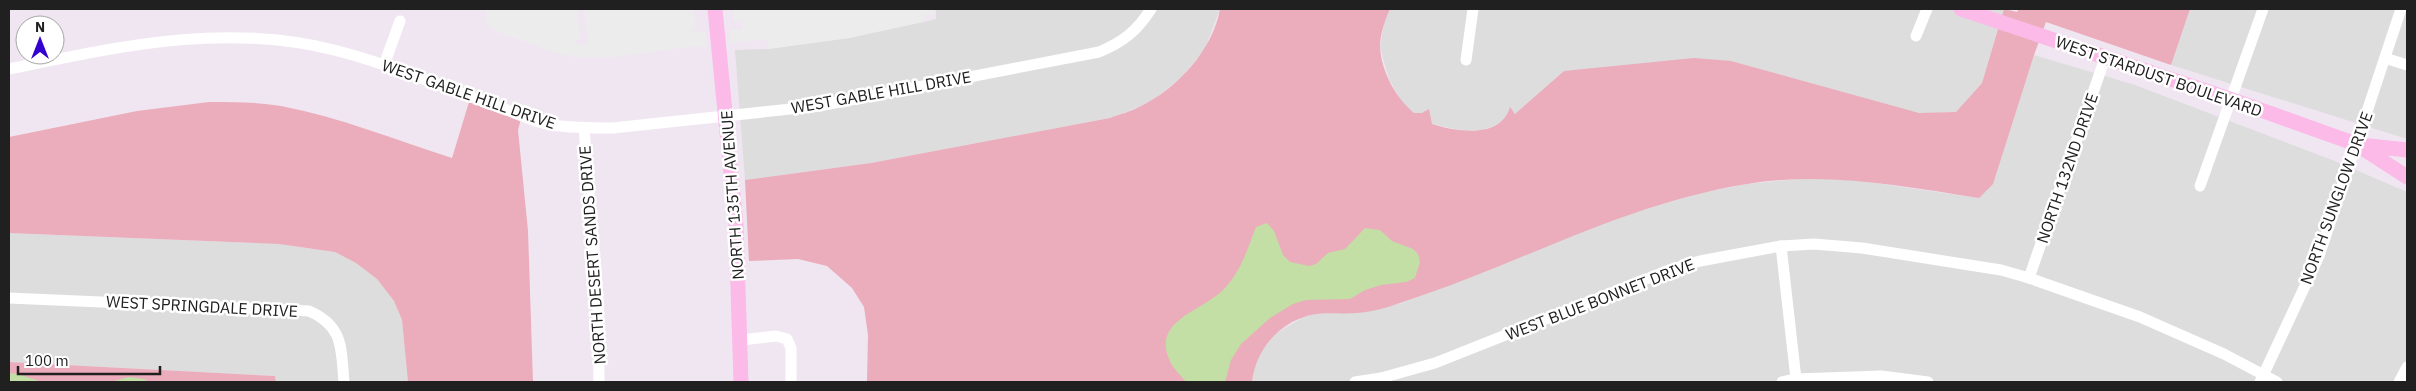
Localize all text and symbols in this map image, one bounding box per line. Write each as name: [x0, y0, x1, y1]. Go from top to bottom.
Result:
north arrow: [15, 15, 65, 65]
text: N: [35, 18, 45, 36]
street label: WEST STARDUST BOULEVARD: [2053, 31, 2265, 121]
street label: WEST GABLE HILL DRIVE: [379, 55, 559, 133]
street label: WEST GABLE HILL DRIVE: [789, 66, 973, 118]
street label: NORTH 132ND DRIVE: [2032, 90, 2102, 246]
street label: NORTH SUNGLOW DRIVE: [2295, 109, 2377, 287]
street label: NORTH 135TH AVENUE: [716, 110, 748, 280]
street label: NORTH DESERT SANDS DRIVE: [574, 145, 610, 365]
street label: WEST BLUE BONNET DRIVE: [1503, 254, 1697, 344]
street label: WEST SPRINGDALE DRIVE: [106, 291, 298, 321]
scale bar: [18, 344, 160, 376]
text: 100 m: [25, 351, 69, 370]

